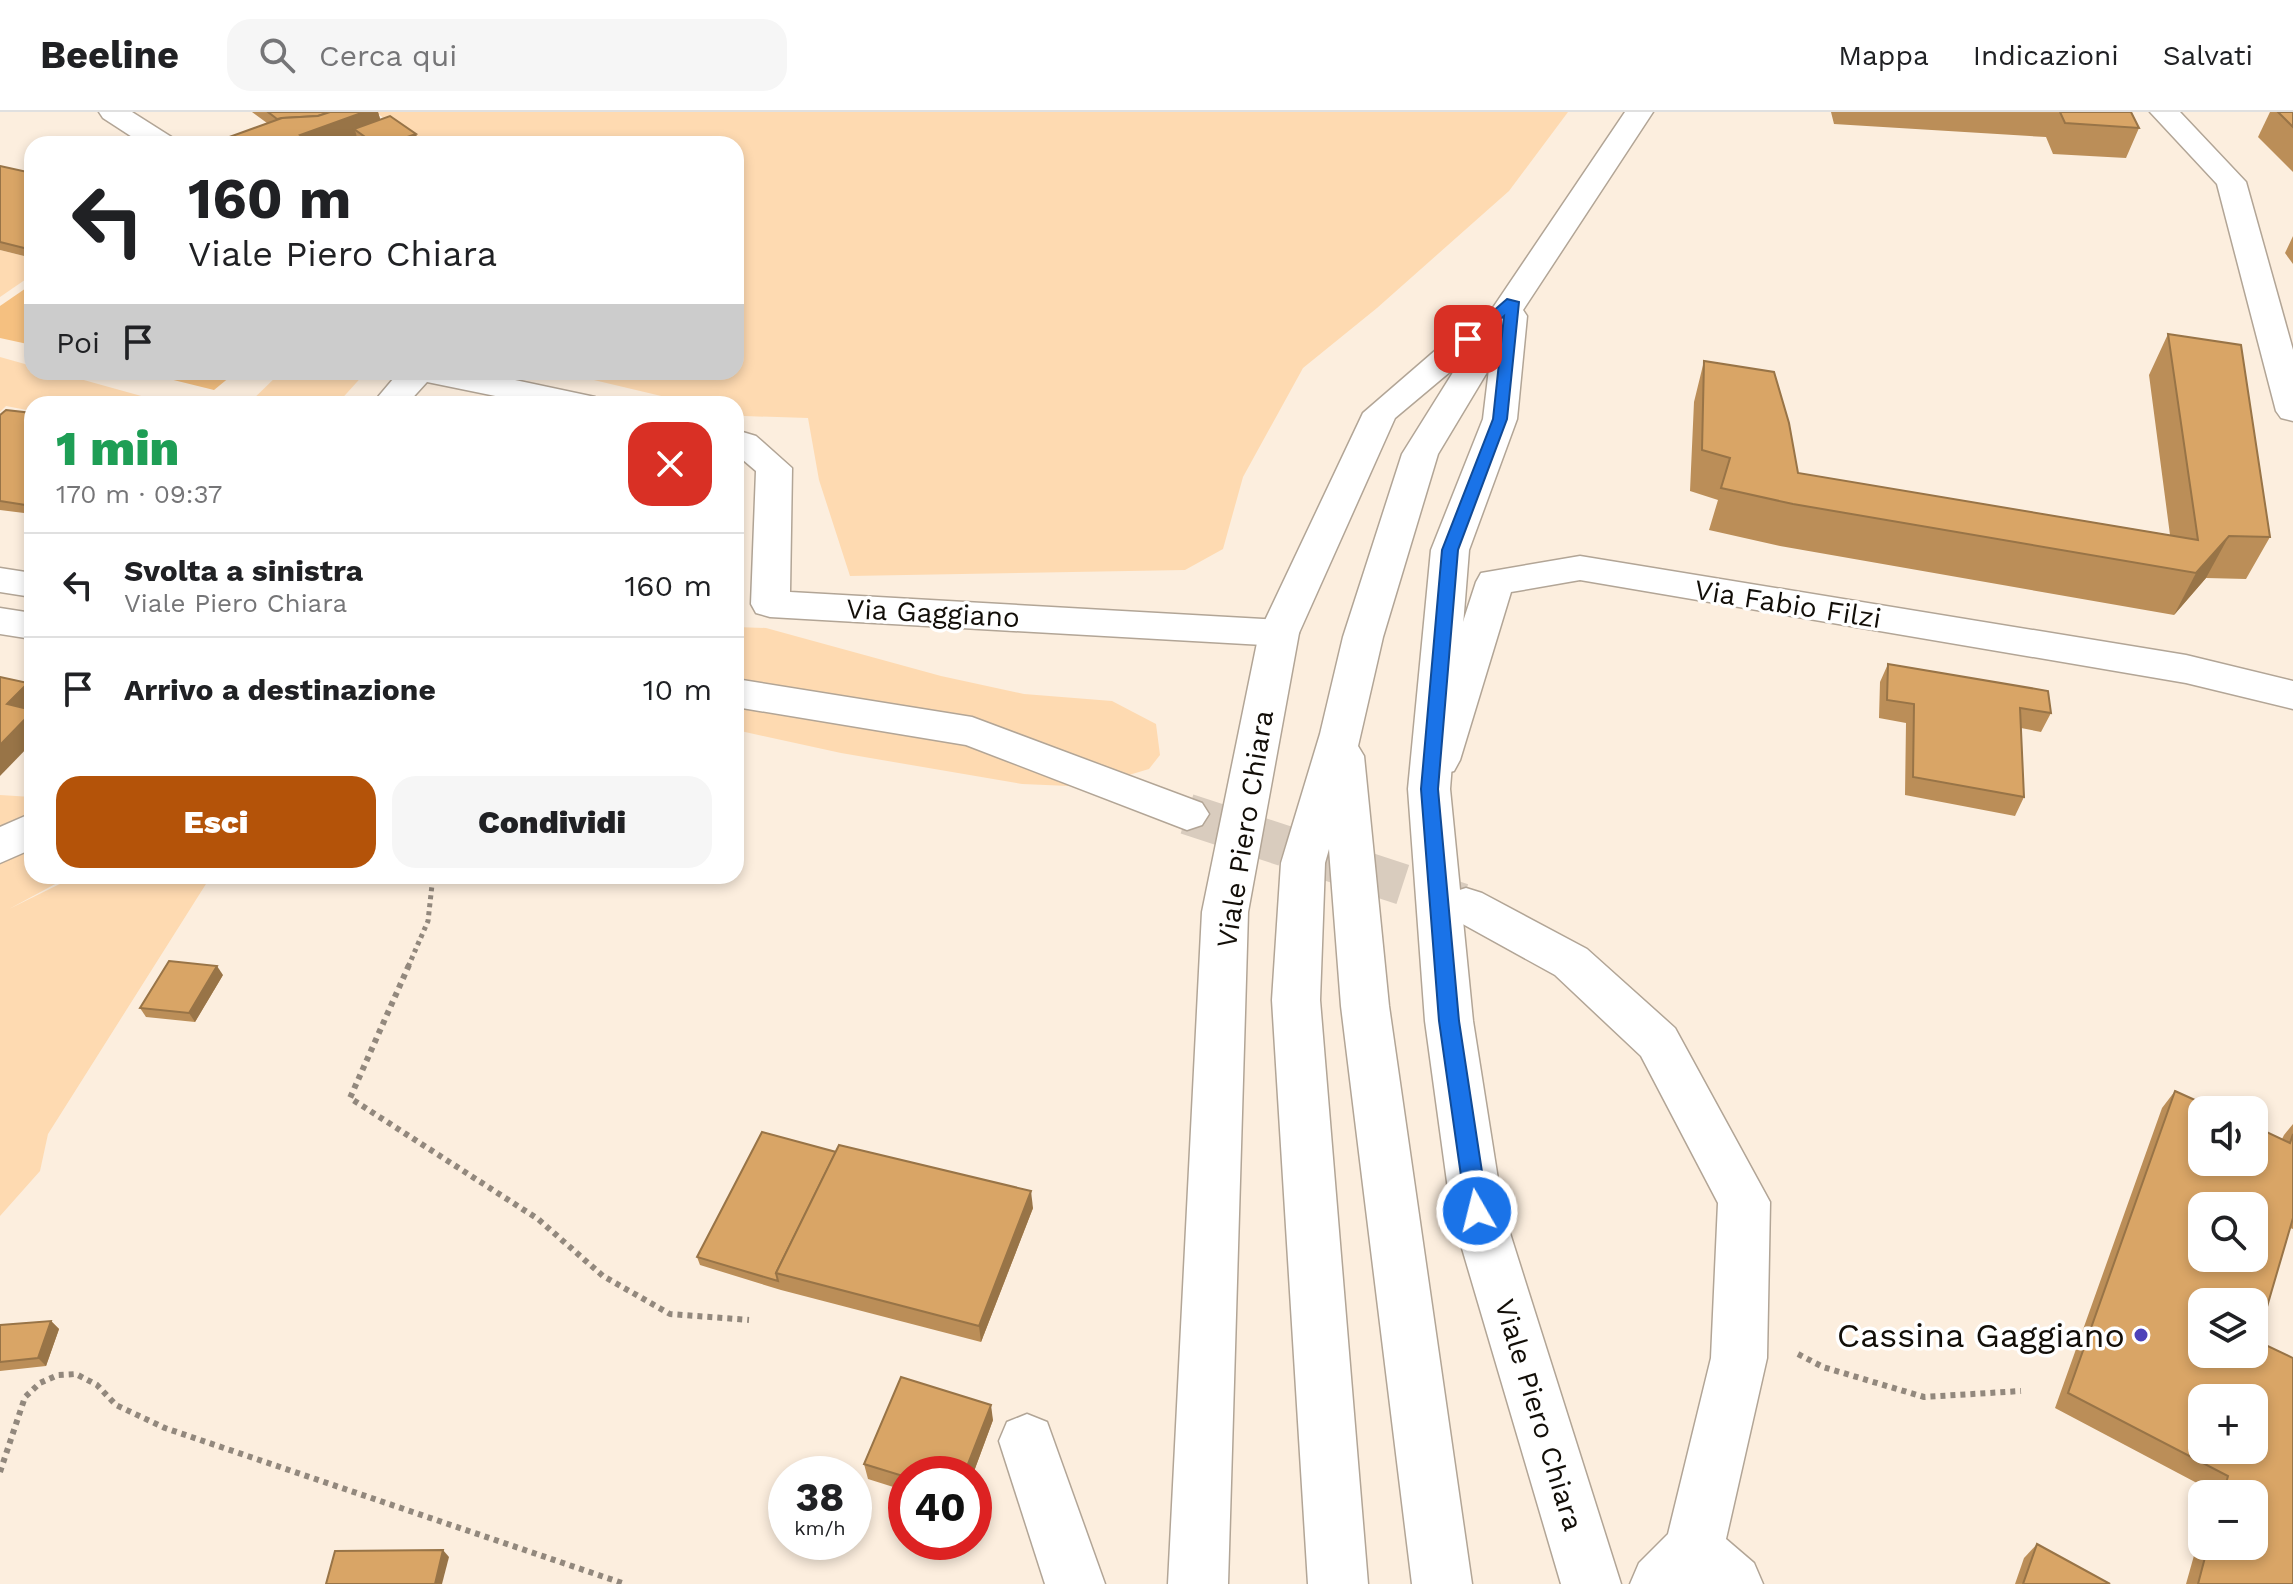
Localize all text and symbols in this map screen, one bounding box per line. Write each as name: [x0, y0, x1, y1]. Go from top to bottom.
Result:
search box: [227, 19, 787, 91]
text: Beeline: [40, 33, 179, 77]
icon: search: [255, 33, 299, 77]
text: Cerca qui: [319, 38, 457, 73]
text: Mappa: [1838, 39, 1929, 72]
text: Indicazioni: [1973, 39, 2119, 72]
text: Salvati: [2163, 39, 2253, 72]
text: 160 m: [188, 166, 351, 232]
icon: left: [56, 168, 160, 272]
text: Viale Piero Chiara: [188, 233, 497, 275]
pin: [1434, 305, 1502, 373]
icon: arrive: [1446, 317, 1490, 361]
icon: arrive: [116, 320, 160, 364]
text: Poi: [56, 325, 100, 360]
text: 1 min: [56, 420, 179, 477]
button: close: [628, 422, 712, 506]
text: 170 m · 09:37: [56, 479, 222, 509]
text: Svolta a sinistra: [124, 553, 363, 588]
icon: left: [56, 563, 100, 607]
text: 160 m: [625, 568, 712, 603]
street label: Via Fabio Filzi: [1692, 573, 1884, 635]
text: Viale Piero Chiara: [124, 588, 347, 618]
street label: Via Gaggiano: [845, 592, 1021, 634]
icon: arrive: [56, 667, 100, 711]
text: Arrivo a destinazione: [124, 672, 436, 707]
text: 10 m: [643, 672, 712, 707]
street label: Viale Piero Chiara: [1210, 708, 1280, 950]
button: Esci: [56, 776, 376, 868]
button: Condividi: [392, 776, 712, 868]
map controls: [2188, 1096, 2268, 1560]
button: sound: [2188, 1096, 2268, 1176]
position arrow: [1435, 1169, 1519, 1253]
button: search: [2188, 1192, 2268, 1272]
button: layers: [2188, 1288, 2268, 1368]
street label: Viale Piero Chiara: [1488, 1295, 1590, 1535]
place label: Cassina Gaggiano: [1837, 1315, 2125, 1355]
marker: Cassina Gaggiano: [2132, 1326, 2150, 1344]
button: +: [2188, 1384, 2268, 1464]
speed limit sign: 40: [888, 1456, 992, 1560]
text: 38: [796, 1474, 844, 1521]
button: −: [2188, 1480, 2268, 1560]
text: km/h: [794, 1516, 846, 1540]

